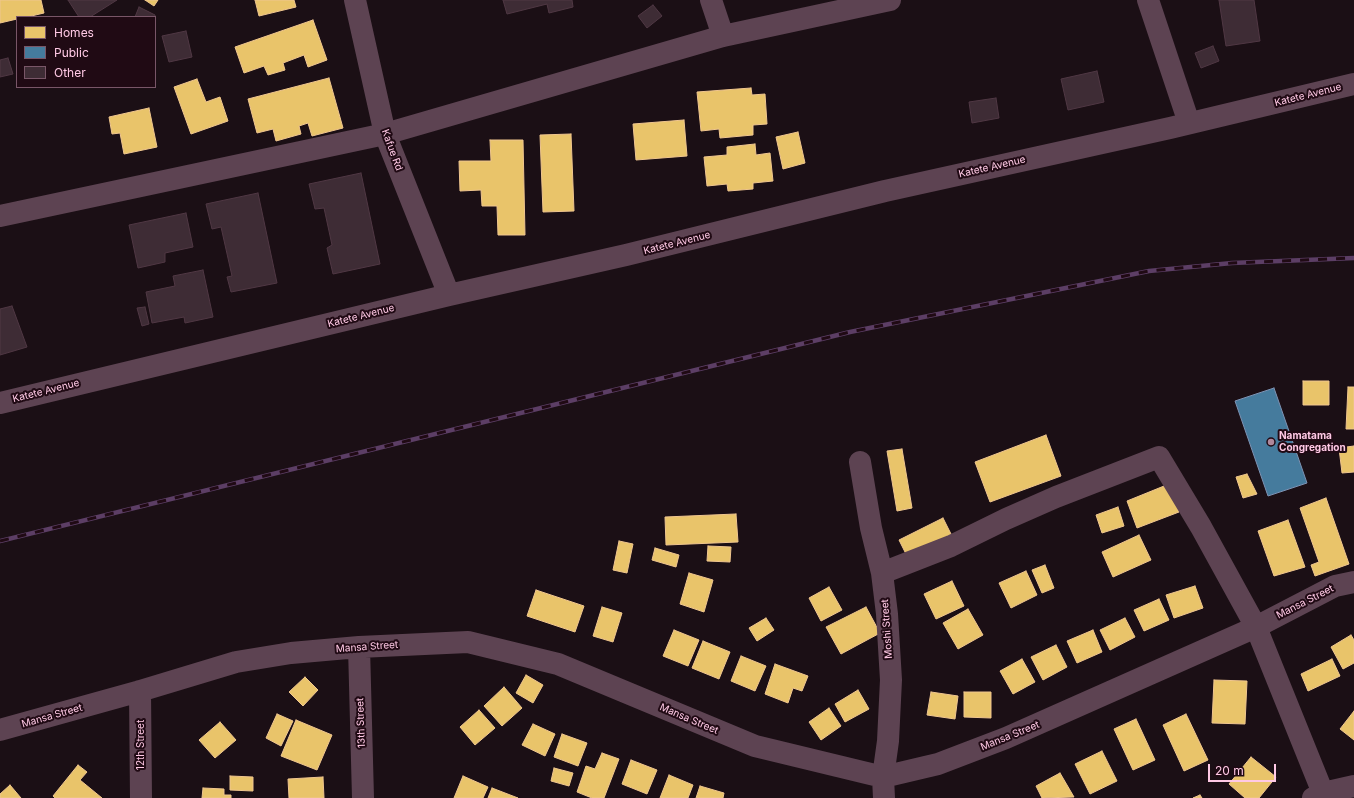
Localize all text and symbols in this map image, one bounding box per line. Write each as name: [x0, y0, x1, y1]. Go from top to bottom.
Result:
legend: [16, 16, 156, 88]
text: Homes: [54, 25, 94, 40]
text: Public: [54, 45, 89, 60]
text: Other: [54, 65, 86, 80]
street label: Katete Avenue: [1273, 81, 1343, 109]
street label: Kafue Rd: [379, 128, 405, 172]
street label: Katete Avenue: [957, 153, 1027, 181]
street label: Katete Avenue: [642, 229, 712, 257]
street label: Katete Avenue: [326, 302, 396, 330]
street label: Katete Avenue: [11, 377, 81, 405]
place label: Namatama Congregation: [1279, 430, 1346, 454]
marker: Namatama Congregation: [1266, 437, 1276, 447]
street label: Mansa Street: [1274, 582, 1336, 622]
street label: Moshi Street: [879, 599, 895, 659]
street label: Mansa Street: [335, 639, 399, 655]
street label: 13th Street: [354, 698, 368, 748]
street label: Mansa Street: [658, 701, 720, 737]
street label: Mansa Street: [20, 702, 84, 730]
street label: Mansa Street: [979, 719, 1041, 753]
street label: 12th Street: [135, 720, 147, 770]
scale bar: [1210, 756, 1278, 782]
text: 20 m: [1215, 763, 1244, 778]

